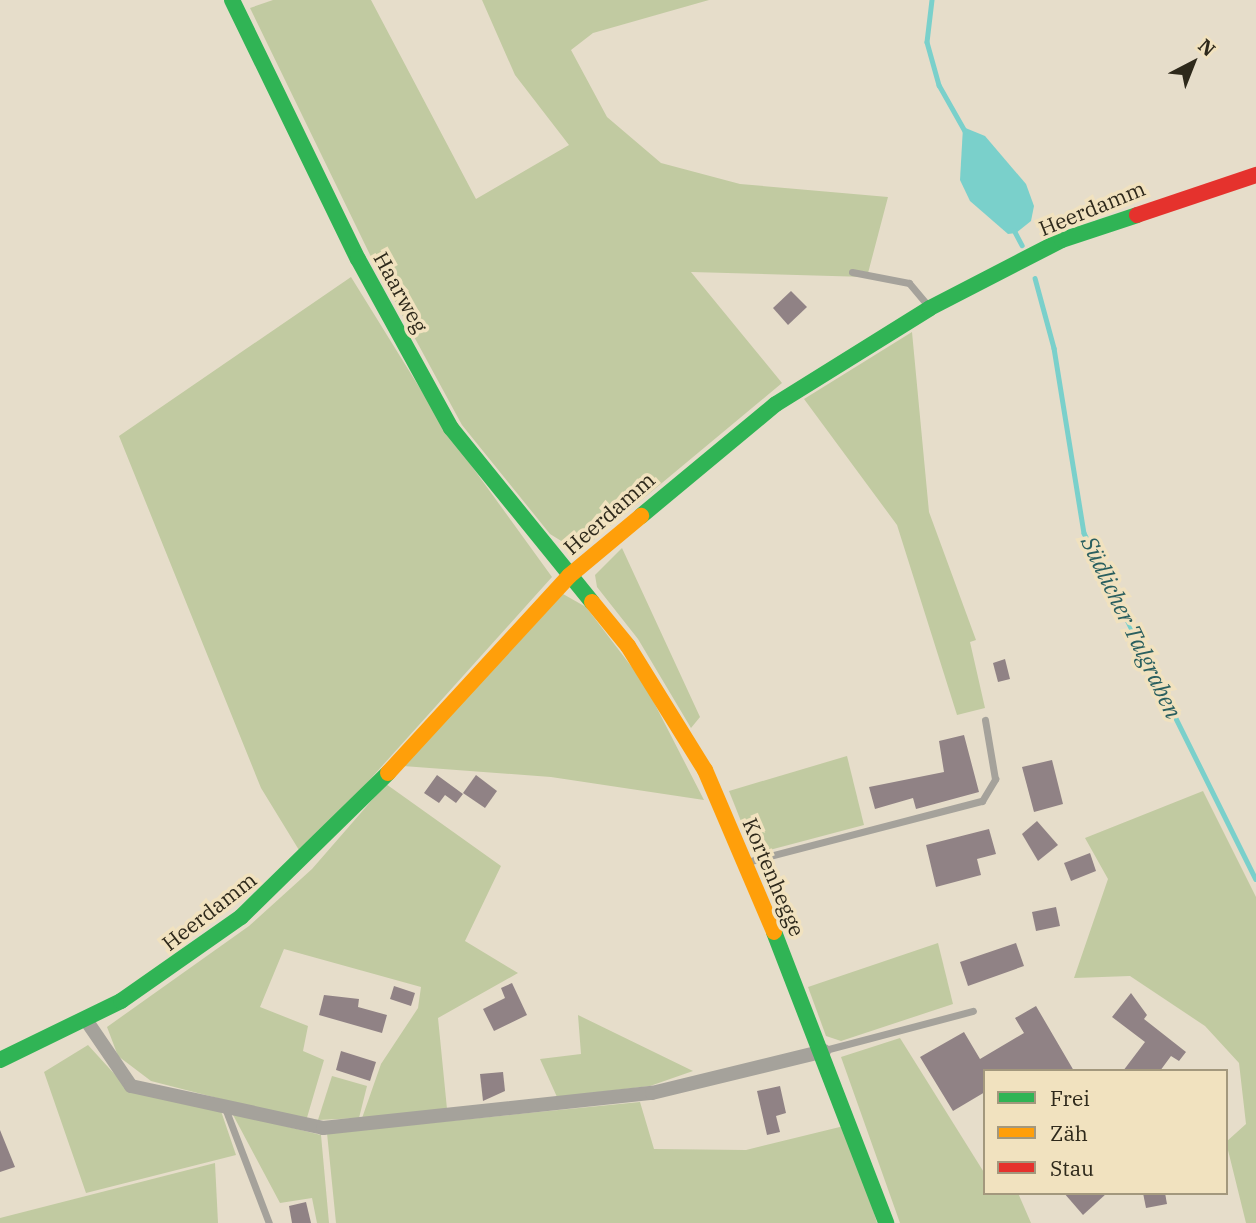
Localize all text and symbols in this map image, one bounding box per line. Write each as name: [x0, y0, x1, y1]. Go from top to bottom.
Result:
north arrow: [1158, 28, 1228, 98]
text: N: [1193, 33, 1221, 61]
street label: Heerdamm: [1035, 175, 1149, 241]
street label: Haarweg: [369, 247, 433, 337]
street label: Heerdamm: [558, 467, 660, 559]
water label: Südlicher Talgraben: [1076, 531, 1188, 723]
street label: Kortenhegge: [738, 814, 810, 940]
street label: Heerdamm: [157, 866, 261, 956]
legend: [983, 1069, 1228, 1195]
text: Frei: [1050, 1084, 1090, 1112]
text: Zäh: [1050, 1119, 1088, 1147]
text: Stau: [1050, 1154, 1094, 1182]

